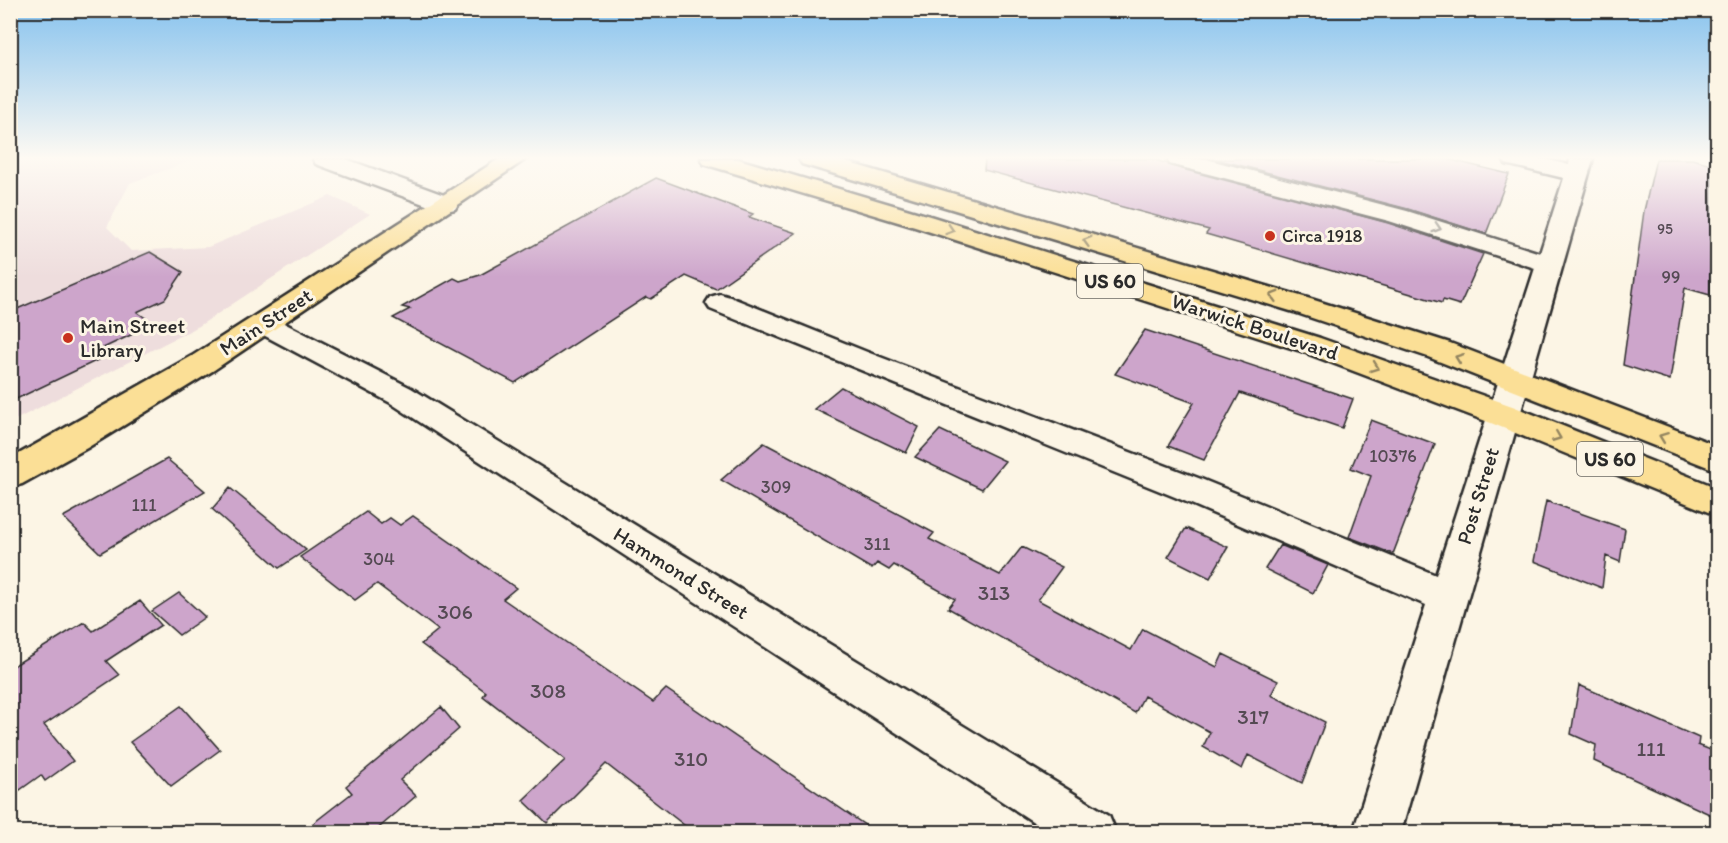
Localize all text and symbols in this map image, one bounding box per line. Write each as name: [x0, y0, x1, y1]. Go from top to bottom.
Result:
house number: 95: [1657, 220, 1673, 238]
one-way arrow: [1431, 221, 1442, 233]
one-way arrow: [944, 223, 955, 235]
place label: Circa 1918: [1282, 225, 1363, 247]
marker: Circa 1918: [1263, 229, 1277, 243]
one-way arrow: [1082, 236, 1093, 248]
road number: US 60: [1077, 264, 1143, 298]
house number: 99: [1662, 266, 1680, 288]
street label: Main Street: [215, 282, 317, 361]
street label: Warwick Boulevard: [1169, 288, 1342, 365]
one-way arrow: [1269, 291, 1280, 303]
place label: Main Street Library: [80, 313, 186, 362]
marker: Main Street Library: [61, 331, 75, 345]
one-way arrow: [1454, 353, 1465, 365]
one-way arrow: [1369, 360, 1380, 373]
one-way arrow: [1550, 430, 1561, 442]
one-way arrow: [1658, 432, 1669, 445]
road number: US 60: [1577, 442, 1643, 476]
street label: Post Street: [1451, 444, 1504, 547]
house number: 10376: [1369, 445, 1417, 467]
house number: 309: [761, 476, 791, 498]
house number: 111: [131, 494, 157, 516]
street label: Hammond Street: [609, 521, 754, 624]
house number: 311: [864, 533, 890, 555]
house number: 304: [363, 548, 395, 570]
house number: 313: [978, 580, 1010, 605]
house number: 306: [437, 599, 473, 624]
house number: 308: [530, 678, 566, 703]
house number: 317: [1237, 704, 1269, 729]
house number: 111: [1636, 736, 1666, 761]
house number: 310: [674, 746, 708, 771]

